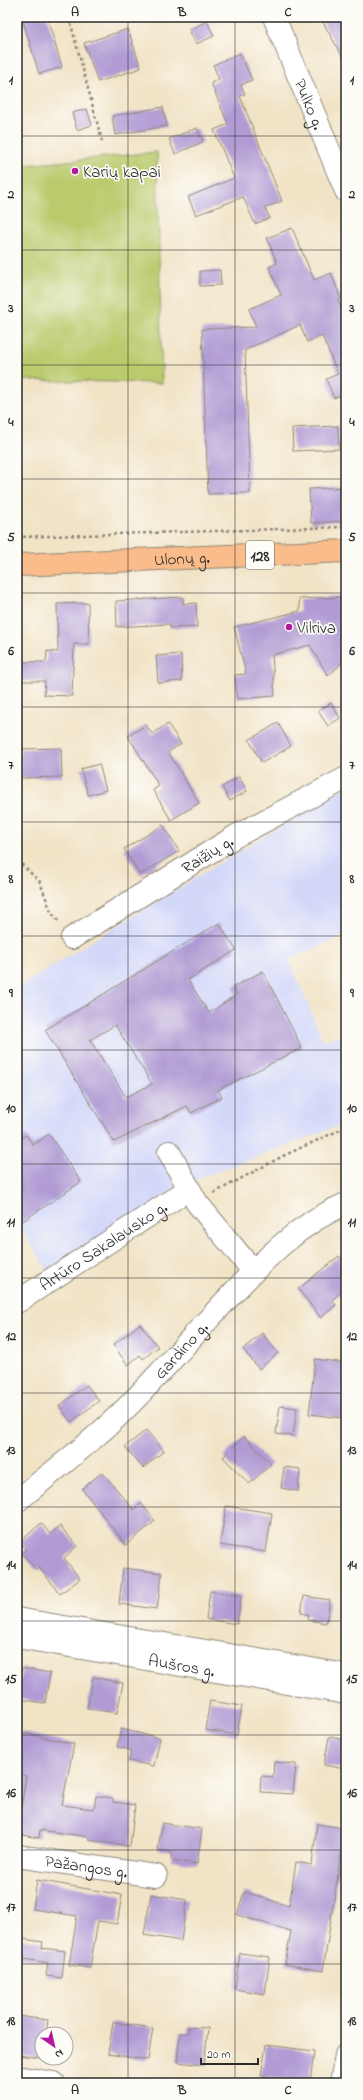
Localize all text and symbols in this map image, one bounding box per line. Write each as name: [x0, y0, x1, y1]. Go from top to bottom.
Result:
text: A: [71, 3, 79, 22]
text: B: [177, 3, 187, 22]
text: C: [284, 3, 292, 22]
text: 1: [9, 71, 14, 90]
text: 1: [350, 71, 355, 90]
street label: Pulko g.: [287, 75, 330, 134]
place label: Karių kapai: [83, 160, 161, 185]
marker: Karių kapai: [70, 166, 80, 176]
text: 2: [7, 185, 15, 204]
text: 2: [348, 185, 356, 204]
text: 3: [7, 299, 14, 318]
text: 3: [348, 299, 355, 318]
text: 4: [7, 413, 14, 432]
text: 4: [348, 413, 355, 432]
text: 5: [7, 528, 15, 547]
text: 5: [348, 528, 356, 547]
road number: 128: [246, 541, 274, 569]
street label: Ulonų g.: [153, 546, 211, 573]
place label: Vilriva: [296, 616, 336, 641]
marker: Vilriva: [284, 622, 294, 632]
text: 6: [7, 642, 14, 661]
text: 6: [348, 642, 355, 661]
text: 7: [8, 756, 14, 775]
text: 7: [349, 756, 355, 775]
street label: Raižių g.: [177, 829, 239, 881]
text: 8: [8, 870, 14, 889]
text: 8: [349, 870, 355, 889]
text: 9: [8, 984, 14, 1003]
text: 9: [349, 984, 355, 1003]
text: 10: [6, 1099, 16, 1118]
text: 10: [347, 1099, 357, 1118]
street label: Artūro Sakalausko g.: [35, 1195, 173, 1298]
text: 11: [7, 1213, 16, 1232]
text: 11: [348, 1213, 357, 1232]
street label: Gardino g.: [149, 1316, 215, 1385]
text: 12: [6, 1327, 17, 1346]
text: 12: [347, 1327, 358, 1346]
text: 13: [6, 1441, 16, 1460]
text: 13: [347, 1441, 357, 1460]
text: 14: [6, 1556, 16, 1575]
text: 14: [347, 1556, 357, 1575]
street label: Aušros g.: [146, 1649, 217, 1686]
text: 15: [5, 1670, 17, 1689]
text: 15: [346, 1670, 358, 1689]
text: 16: [6, 1784, 16, 1803]
text: 16: [347, 1784, 357, 1803]
street label: Pažangos g.: [43, 1849, 130, 1887]
text: 17: [6, 1898, 16, 1917]
text: 17: [347, 1898, 357, 1917]
text: 18: [6, 2012, 16, 2031]
text: 18: [347, 2012, 357, 2031]
north arrow: [34, 2026, 74, 2066]
scale bar: [201, 2040, 258, 2066]
text: N: [51, 2045, 67, 2062]
text: 20 m: [207, 2046, 230, 2064]
text: A: [71, 2081, 79, 2100]
text: B: [177, 2081, 187, 2100]
text: C: [284, 2081, 292, 2100]

